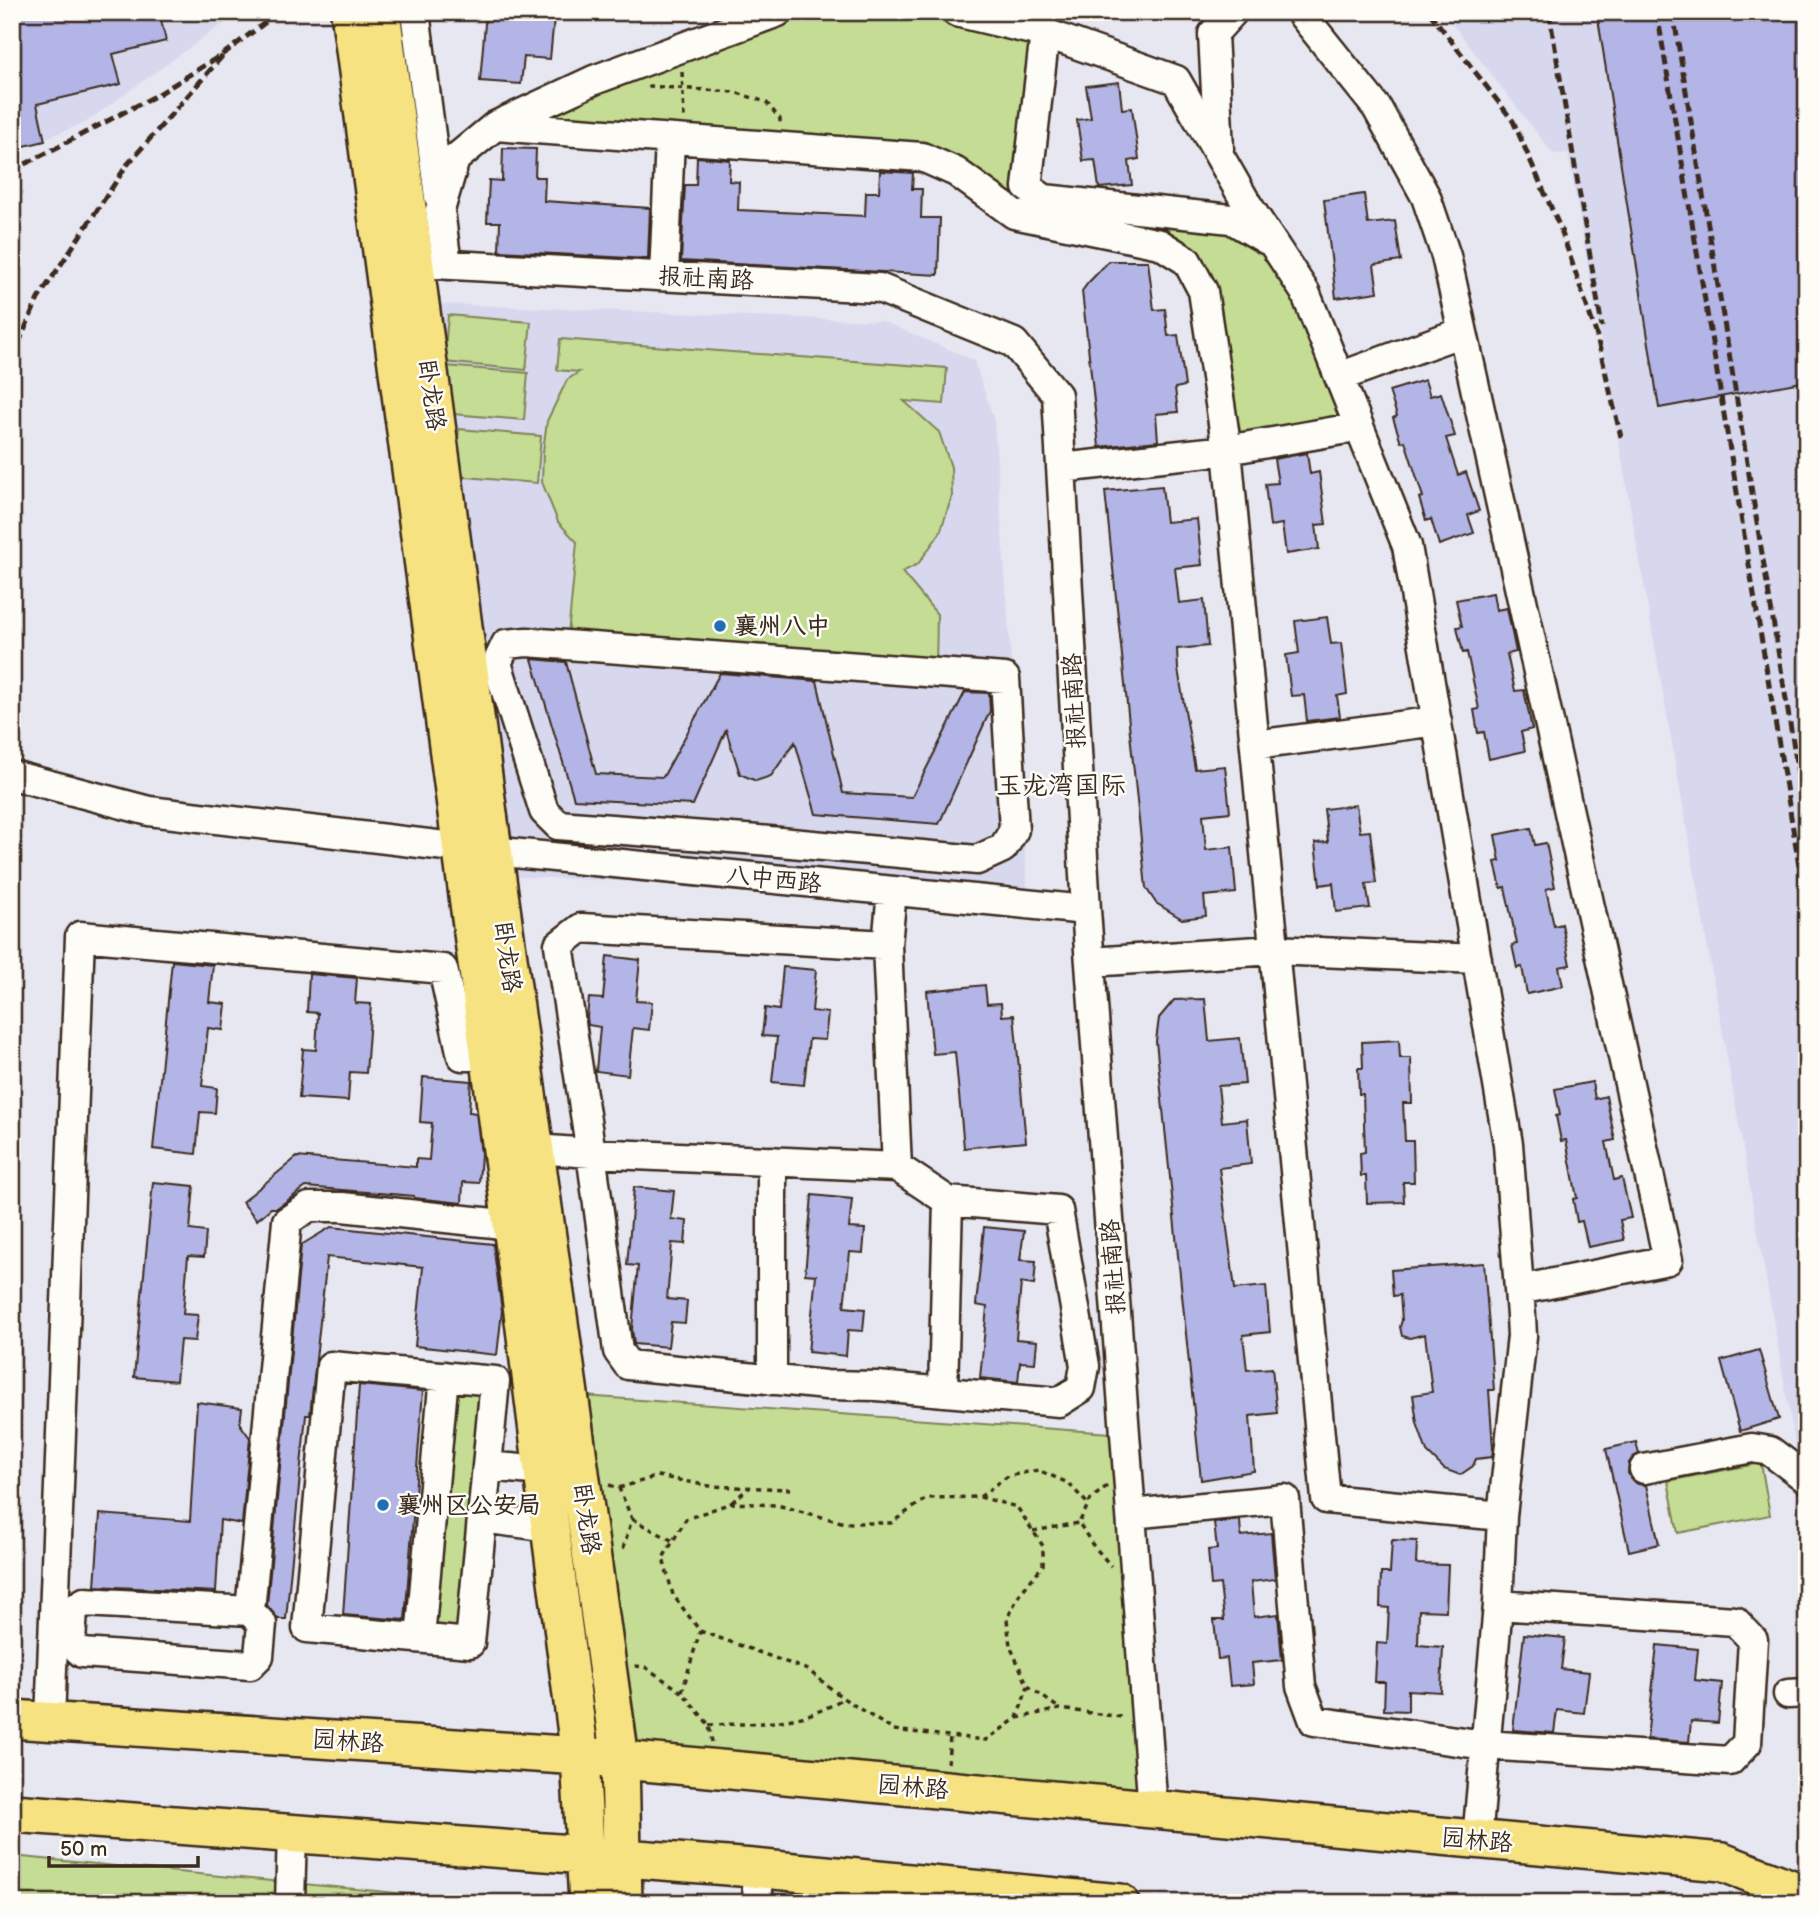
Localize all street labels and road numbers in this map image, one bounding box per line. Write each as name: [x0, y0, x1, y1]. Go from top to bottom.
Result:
street label: 报社南路: [657, 262, 755, 295]
street label: 卧龙路: [412, 357, 451, 433]
street label: 报社南路: [1058, 652, 1091, 750]
street label: 八中西路: [725, 860, 823, 899]
street label: 卧龙路: [488, 919, 527, 995]
street label: 报社南路: [1096, 1218, 1131, 1316]
street label: 卧龙路: [567, 1481, 606, 1557]
street label: 园林路: [311, 1725, 385, 1758]
street label: 园林路: [876, 1770, 950, 1805]
street label: 园林路: [1440, 1823, 1514, 1858]

